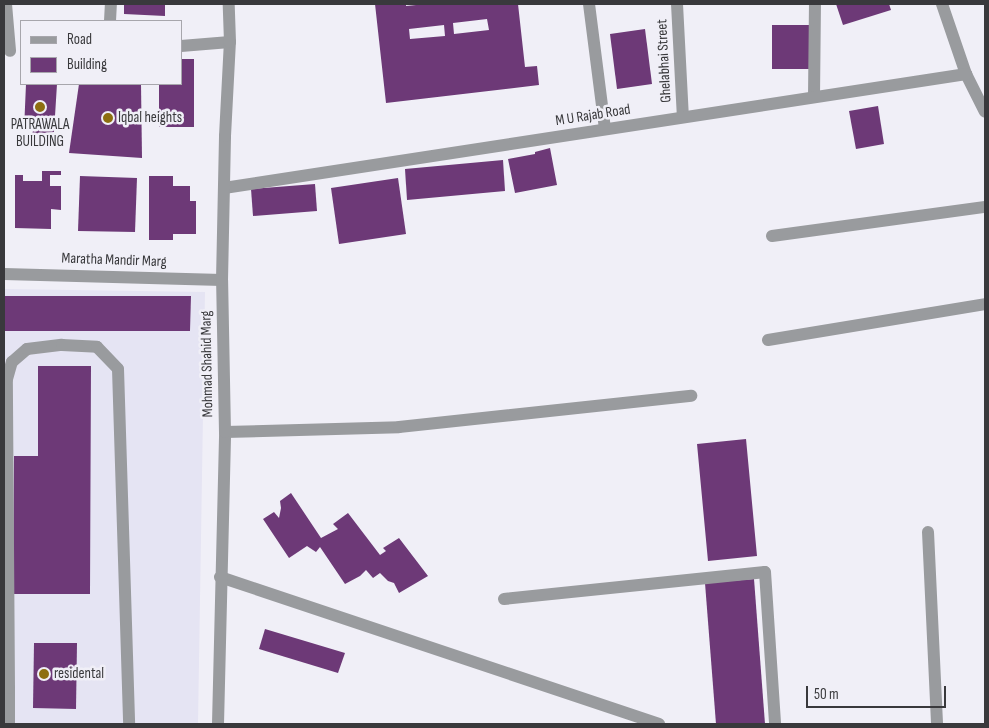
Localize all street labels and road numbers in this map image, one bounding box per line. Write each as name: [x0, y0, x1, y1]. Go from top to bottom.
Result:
street label: Ghelabhai Street: [653, 19, 675, 103]
street label: M U Rajab Road: [554, 100, 632, 130]
street label: Maratha Mandir Marg: [61, 249, 167, 271]
street label: Mohmad Shahid Marg: [197, 311, 217, 417]

